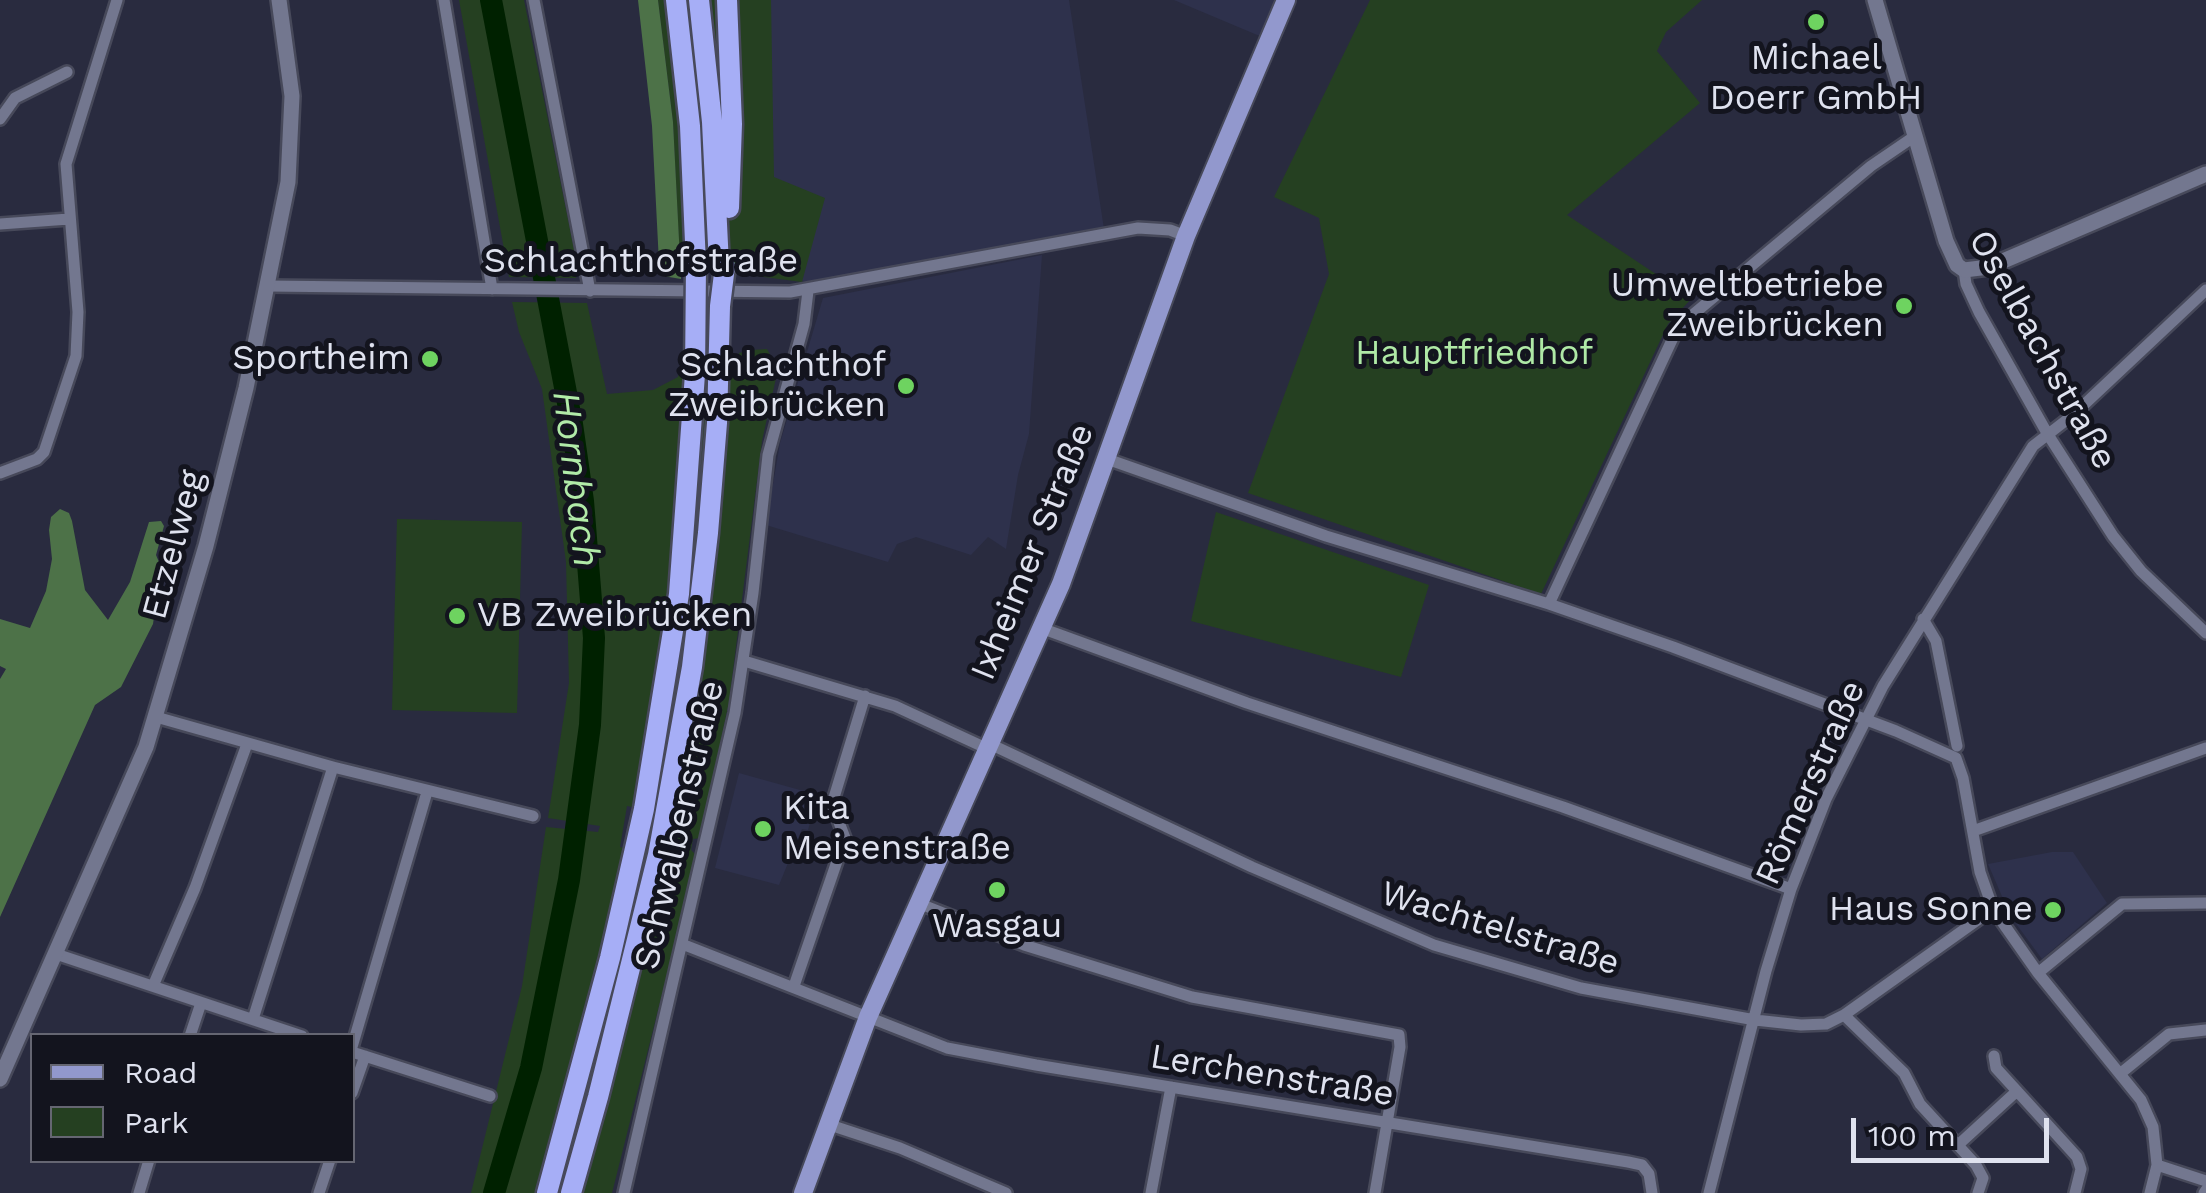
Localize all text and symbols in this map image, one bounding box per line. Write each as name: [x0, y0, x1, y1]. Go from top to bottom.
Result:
marker: Michael Doerr GmbH: [1805, 11, 1827, 33]
place label: Michael Doerr GmbH: [1710, 38, 1922, 120]
street label: Oselbachstraße: [1959, 223, 2125, 477]
street label: Schlachthofstraße: [484, 241, 798, 283]
place label: Umweltbetriebe Zweibrücken: [1611, 265, 1884, 347]
marker: Umweltbetriebe Zweibrücken: [1893, 295, 1915, 317]
park label: Hauptfriedhof: [1355, 333, 1593, 375]
place label: Sportheim: [232, 338, 410, 380]
place label: Schlachthof Zweibrücken: [668, 345, 886, 427]
marker: Sportheim: [419, 348, 441, 370]
marker: Schlachthof Zweibrücken: [895, 375, 917, 397]
water label: Hornbach: [542, 388, 608, 570]
street label: Ixheimer Straße: [963, 418, 1103, 686]
street label: Etzelweg: [134, 466, 214, 624]
place label: VB Zweibrücken: [477, 595, 752, 637]
marker: VB Zweibrücken: [446, 605, 468, 627]
street label: Römerstraße: [1747, 674, 1875, 892]
street label: Schwalbenstraße: [626, 676, 734, 974]
place label: Kita Meisenstraße: [783, 788, 1011, 870]
marker: Kita Meisenstraße: [752, 818, 774, 840]
street label: Wachtelstraße: [1376, 873, 1624, 985]
marker: Wasgau: [986, 879, 1008, 901]
place label: Haus Sonne: [1829, 889, 2033, 931]
marker: Haus Sonne: [2042, 899, 2064, 921]
place label: Wasgau: [932, 906, 1062, 948]
legend: [30, 1033, 355, 1163]
street label: Lerchenstraße: [1147, 1036, 1397, 1116]
text: Road: [124, 1055, 197, 1090]
scale bar: [1856, 1098, 2054, 1160]
text: Park: [124, 1105, 189, 1140]
text: 100 m: [1868, 1118, 1956, 1153]

